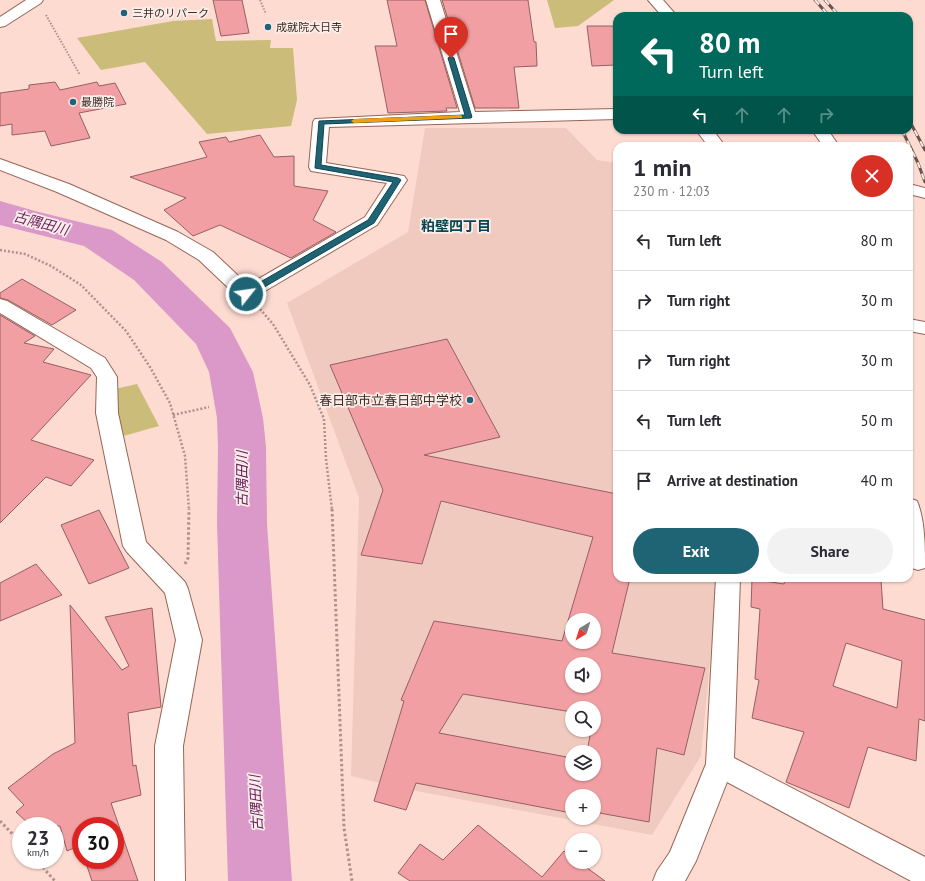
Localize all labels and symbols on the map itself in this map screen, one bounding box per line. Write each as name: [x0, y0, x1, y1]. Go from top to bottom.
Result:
place label: 三井のリパーク: [132, 6, 209, 20]
marker: 三井のリパーク: [119, 8, 129, 18]
pin: [434, 17, 468, 58]
place label: 成就院大日寺: [276, 20, 342, 34]
marker: 成就院大日寺: [263, 22, 273, 32]
place label: 最勝院: [81, 95, 114, 109]
marker: 最勝院: [68, 97, 78, 107]
water label: 古隅田川: [12, 207, 72, 239]
district label: 粕壁四丁目: [421, 217, 491, 235]
position arrow: [225, 273, 267, 315]
place label: 春日部市立春日部中学校: [319, 392, 462, 409]
marker: 春日部市立春日部中学校: [465, 395, 475, 405]
water label: 古隅田川: [233, 449, 251, 507]
north arrow: [565, 613, 601, 649]
water label: 古隅田川: [245, 773, 266, 831]
speed limit sign: 30: [72, 817, 124, 869]

